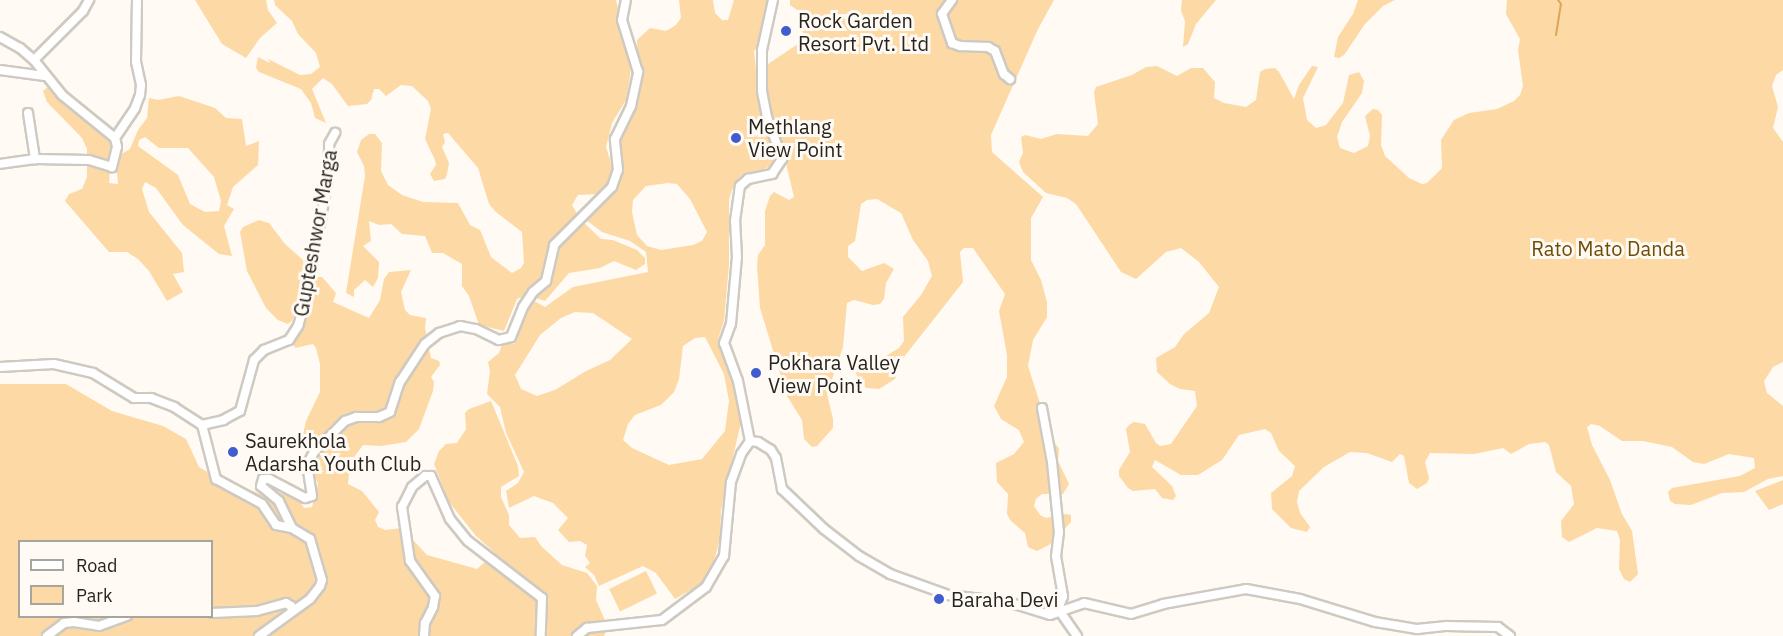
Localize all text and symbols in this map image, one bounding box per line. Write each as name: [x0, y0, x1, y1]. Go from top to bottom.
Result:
place label: Rock Garden Resort Pvt. Ltd: [798, 8, 929, 55]
marker: Rock Garden Resort Pvt. Ltd: [779, 24, 793, 38]
place label: Methlang View Point: [748, 114, 842, 161]
marker: Methlang View Point: [729, 131, 743, 145]
street label: Gupteshwor Marga: [288, 148, 342, 318]
park label: Rato Mato Danda: [1531, 236, 1685, 260]
place label: Pokhara Valley View Point: [768, 350, 900, 397]
marker: Pokhara Valley View Point: [749, 366, 763, 380]
place label: Saurekhola Adarsha Youth Club: [245, 428, 421, 475]
marker: Saurekhola Adarsha Youth Club: [226, 445, 240, 459]
legend: [18, 540, 213, 618]
text: Road: [76, 554, 117, 577]
text: Park: [76, 584, 112, 607]
place label: Baraha Devi: [951, 587, 1059, 611]
marker: Baraha Devi: [932, 592, 946, 606]

